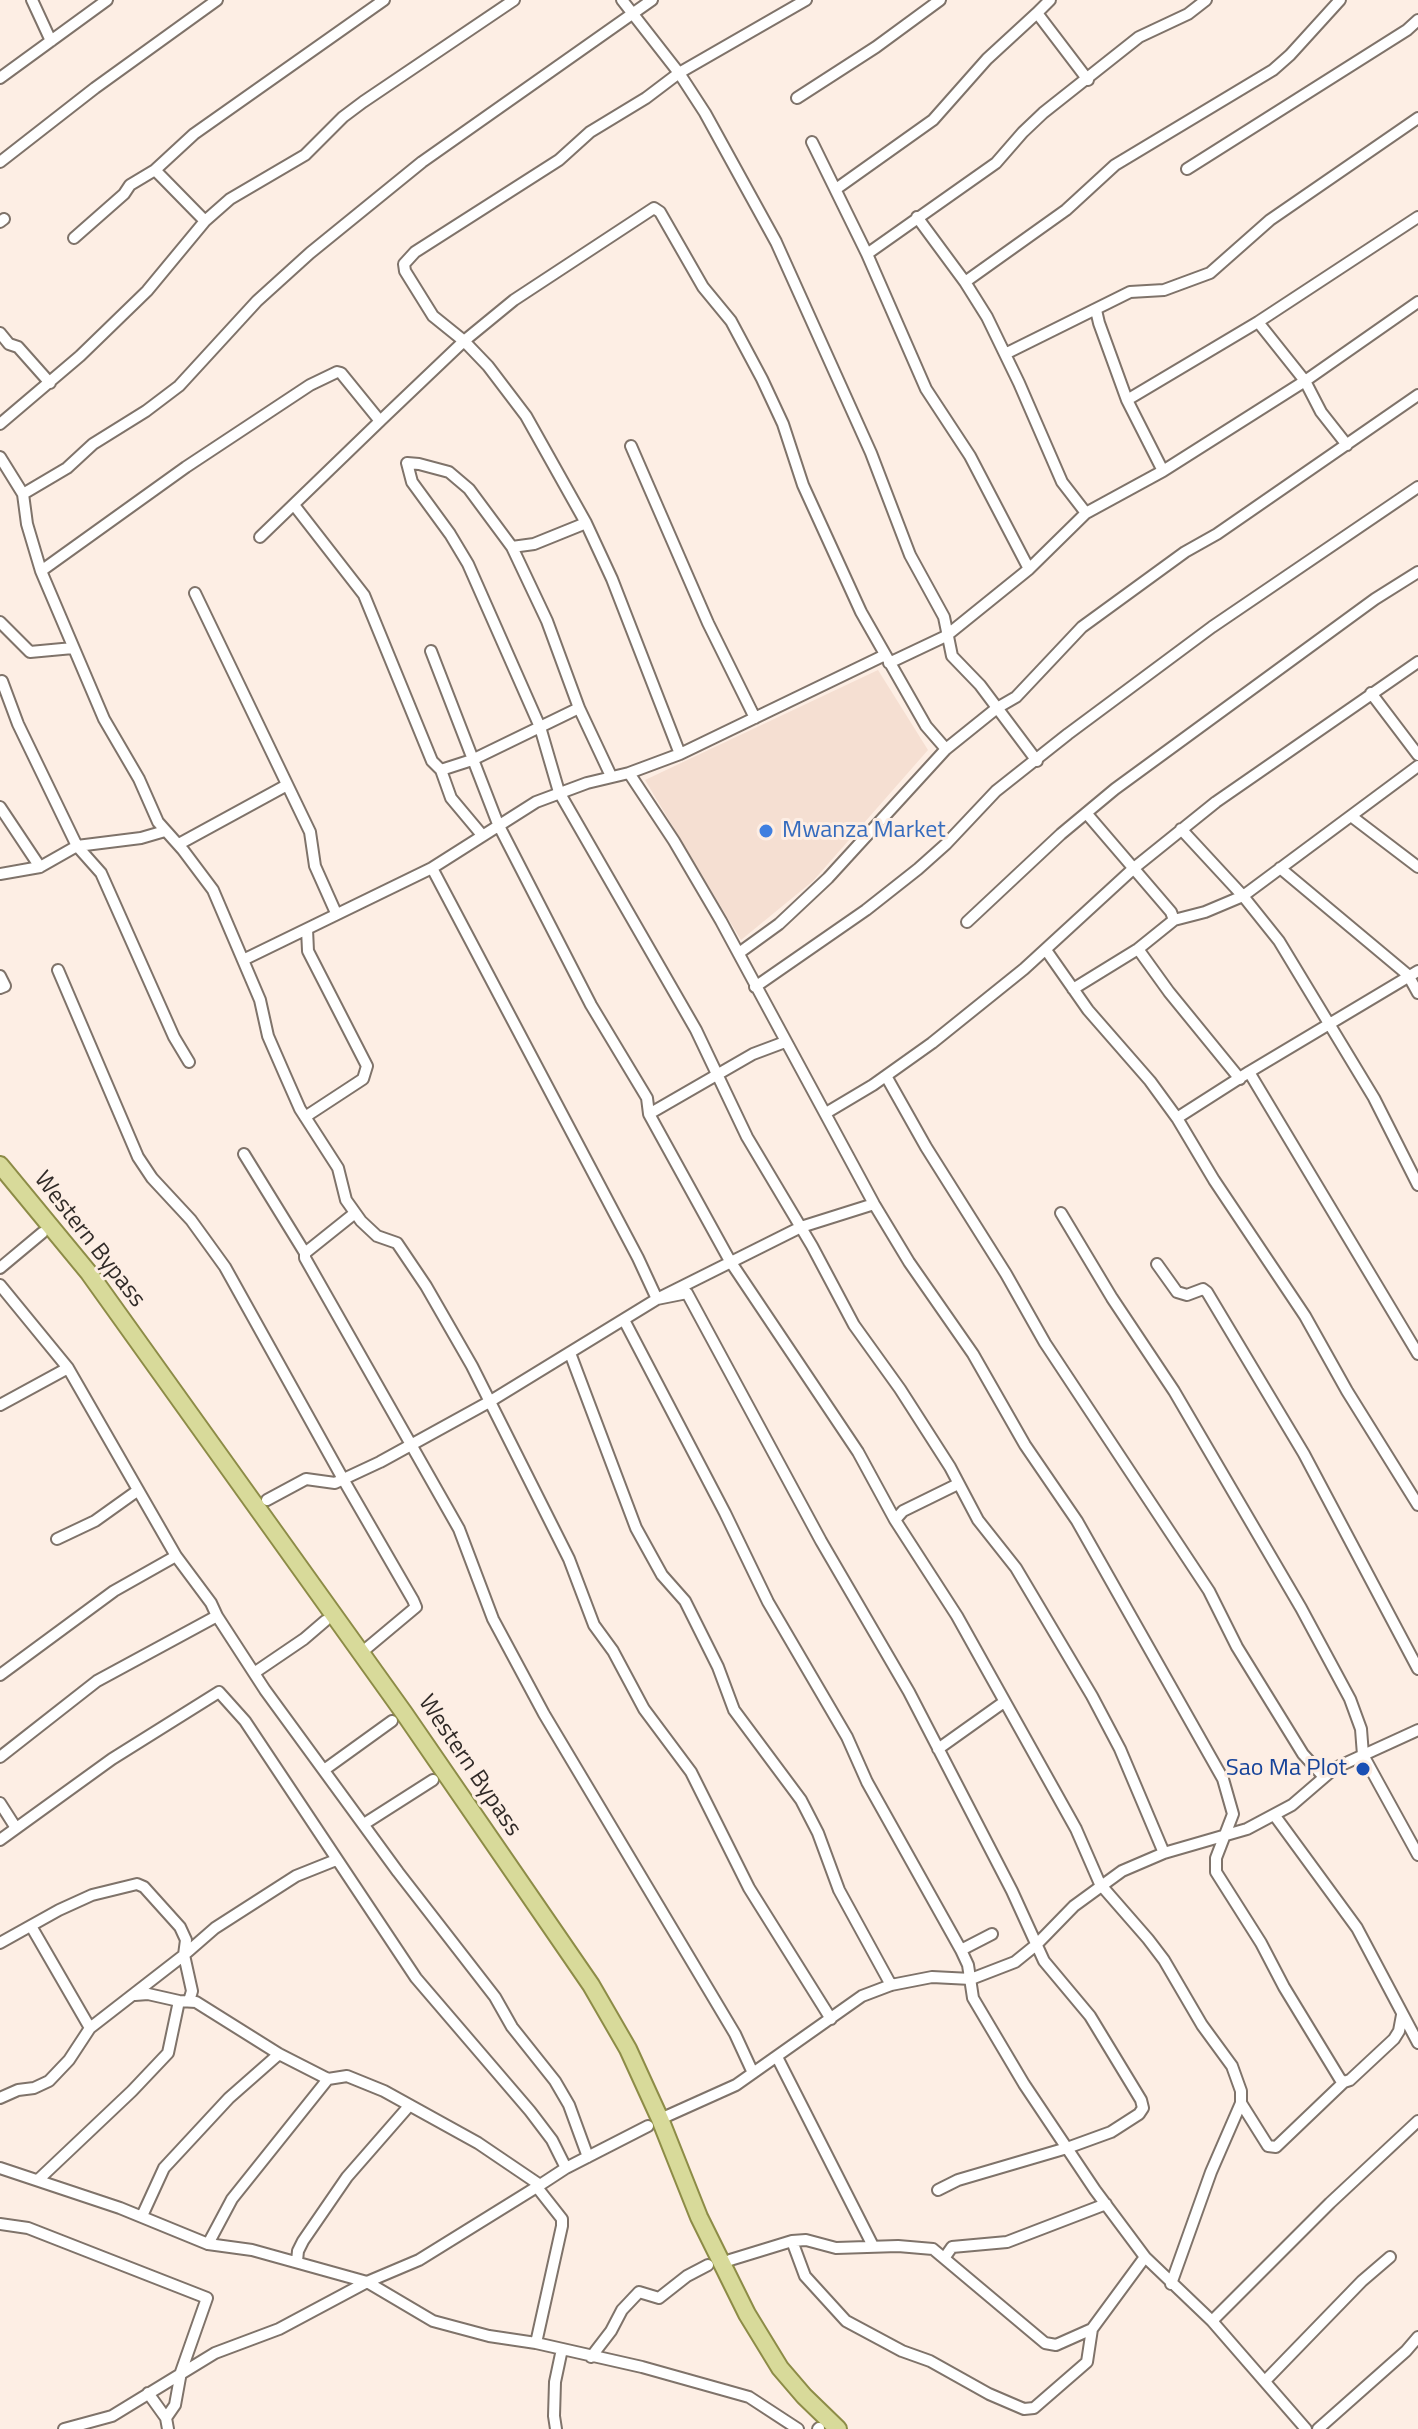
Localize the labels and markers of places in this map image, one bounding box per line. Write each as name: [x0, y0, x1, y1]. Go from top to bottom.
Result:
place label: Mwanza Market: [782, 817, 946, 845]
marker: Mwanza Market: [757, 822, 775, 840]
place label: Sao Ma Plot: [1226, 1755, 1347, 1783]
marker: Sao Ma Plot: [1354, 1760, 1372, 1778]

